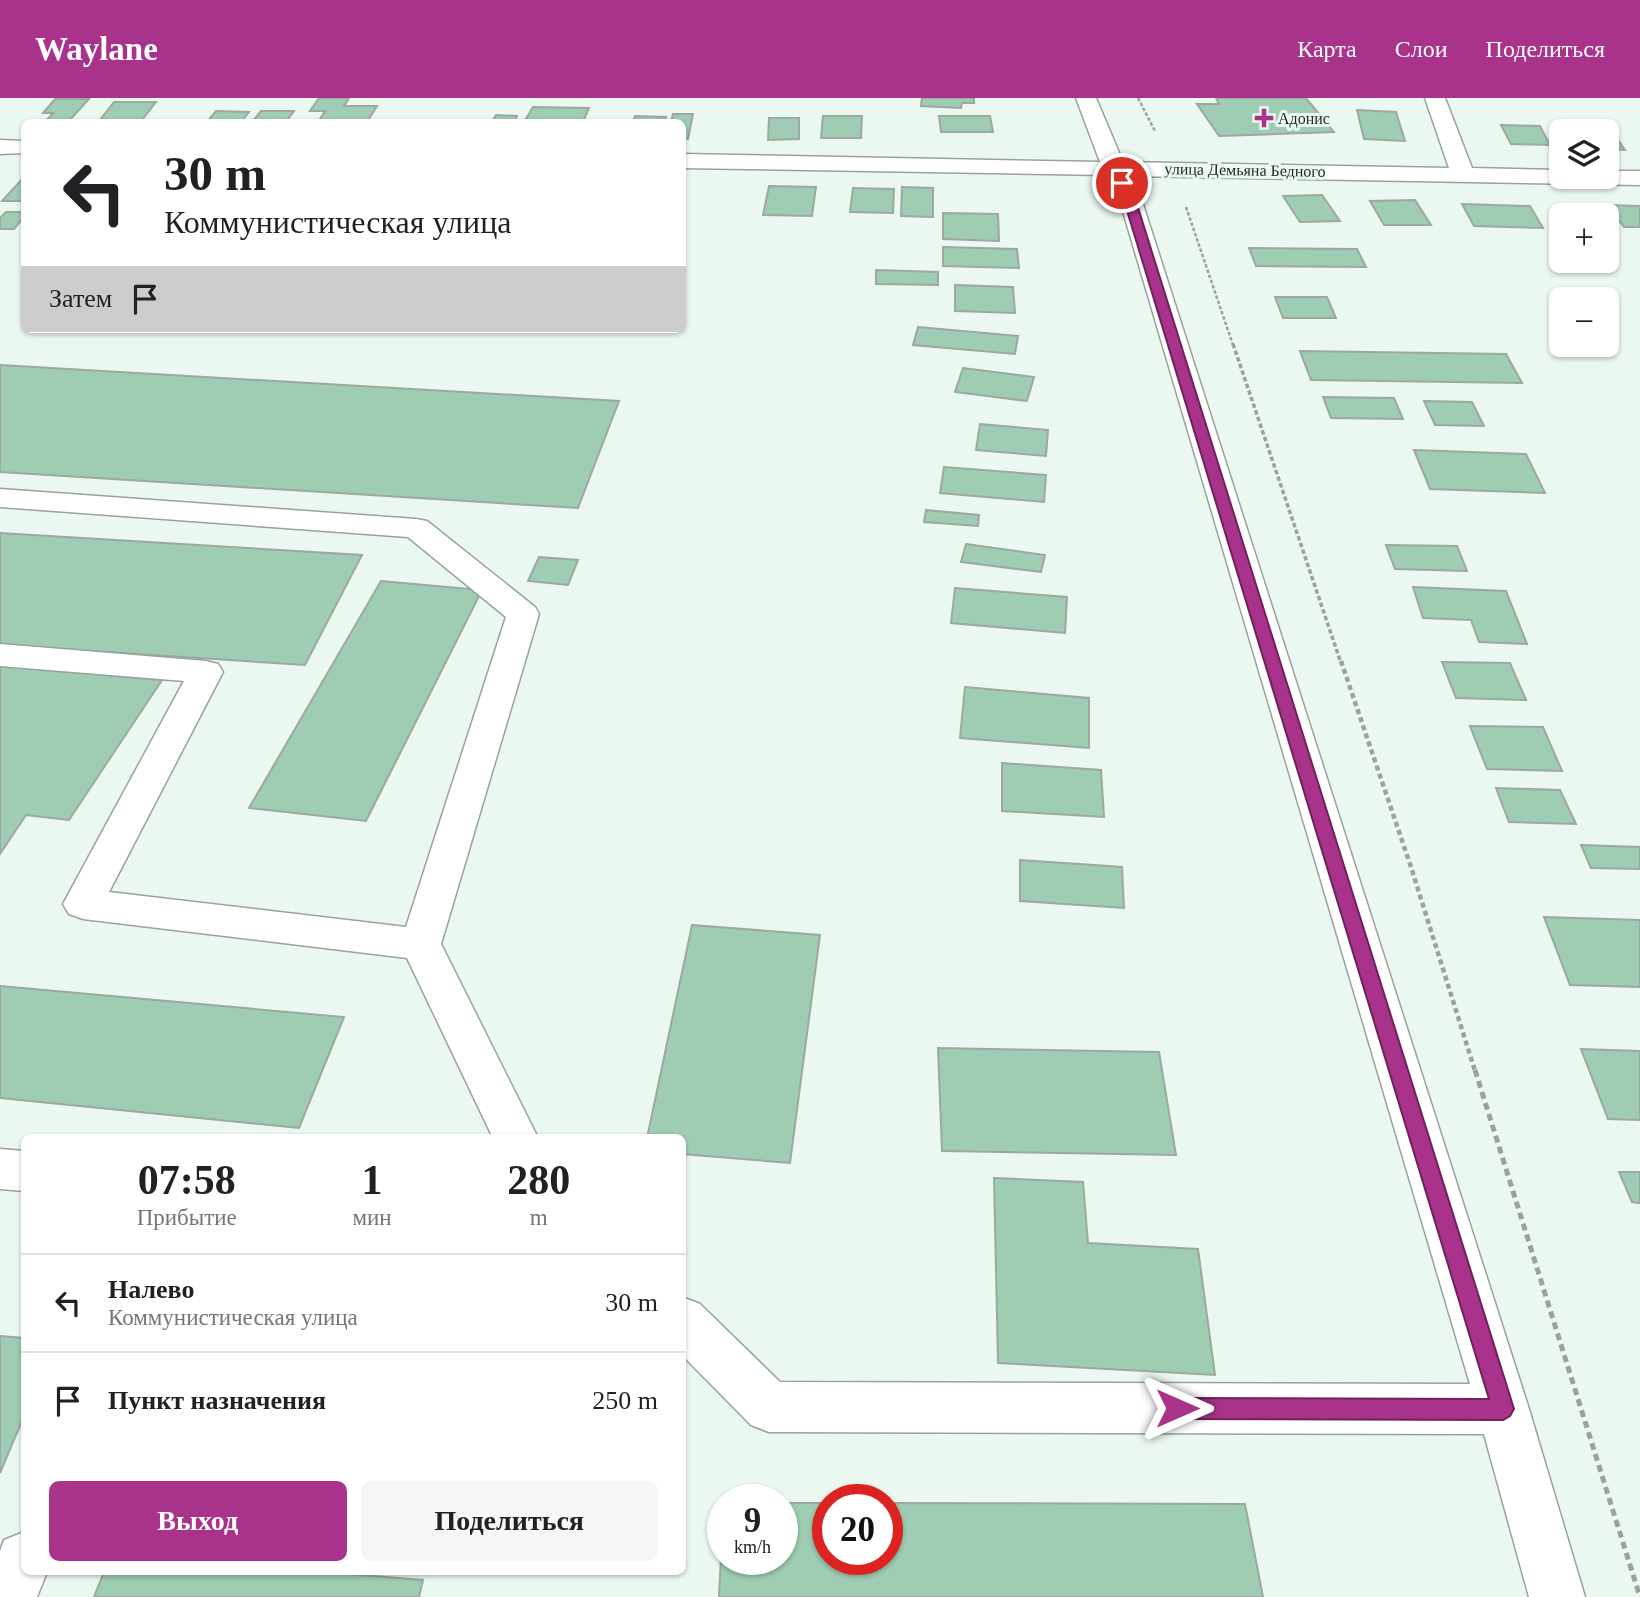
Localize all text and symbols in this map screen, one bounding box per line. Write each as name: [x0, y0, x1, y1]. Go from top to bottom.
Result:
text: Waylane: [35, 31, 158, 67]
text: Карта: [1297, 36, 1357, 62]
text: Слои: [1395, 36, 1448, 62]
text: Поделиться: [1486, 36, 1605, 62]
marker: Адонис: [1256, 110, 1272, 126]
place label: Адонис: [1278, 110, 1330, 128]
map controls: [1549, 119, 1619, 357]
button: layers: [1549, 119, 1619, 189]
text: 30 m: [164, 146, 266, 201]
icon: left: [49, 147, 140, 238]
pin: [1092, 153, 1152, 213]
street label: улица Демьяна Бедного: [1164, 160, 1326, 181]
icon: arrive: [1103, 164, 1141, 202]
button: +: [1549, 203, 1619, 273]
text: Коммунистическая улица: [164, 204, 512, 240]
icon: arrive: [126, 280, 164, 318]
text: Затем: [49, 284, 112, 313]
button: −: [1549, 287, 1619, 357]
text: 07:58: [138, 1157, 236, 1203]
text: 1: [362, 1157, 383, 1203]
text: 280: [507, 1157, 570, 1203]
text: Прибытие: [137, 1205, 237, 1230]
text: мин: [352, 1205, 392, 1230]
text: m: [530, 1205, 548, 1230]
text: Налево: [108, 1275, 194, 1304]
icon: left: [49, 1284, 87, 1322]
text: 30 m: [605, 1288, 658, 1317]
text: Коммунистическая улица: [108, 1305, 358, 1330]
position arrow: [1140, 1371, 1214, 1445]
icon: arrive: [49, 1382, 87, 1420]
text: Пункт назначения: [108, 1386, 326, 1415]
text: 250 m: [592, 1386, 658, 1415]
button: Выход: [49, 1481, 347, 1561]
button: Поделиться: [361, 1481, 658, 1561]
speed limit sign: 20: [812, 1484, 903, 1575]
text: 9: [744, 1501, 761, 1540]
text: km/h: [734, 1537, 771, 1557]

